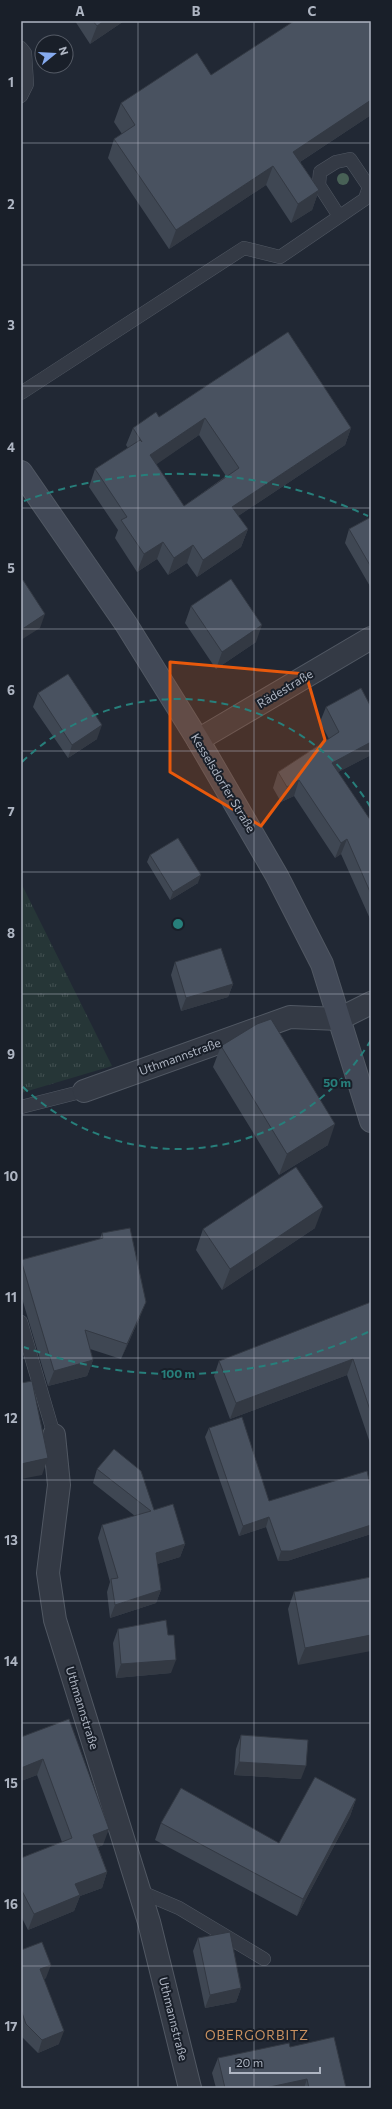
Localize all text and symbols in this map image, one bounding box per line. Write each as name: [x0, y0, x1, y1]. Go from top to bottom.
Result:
text: A: [75, 3, 85, 19]
text: B: [192, 3, 201, 19]
text: C: [308, 3, 317, 19]
north arrow: [34, 34, 74, 74]
text: N: [57, 45, 71, 57]
text: 1: [8, 74, 14, 90]
text: 2: [7, 196, 15, 212]
text: 3: [7, 317, 15, 333]
text: 4: [7, 439, 15, 455]
text: 5: [7, 560, 15, 576]
street label: Rädestraße: [254, 666, 315, 710]
text: 6: [7, 682, 15, 698]
street label: Kesselsdorfer Straße: [189, 731, 259, 834]
text: 7: [7, 803, 15, 819]
centre of rings: [171, 917, 185, 931]
text: 8: [7, 925, 15, 941]
street label: Uthmannstraße: [137, 1035, 222, 1077]
text: 9: [7, 1046, 15, 1062]
text: 50 m: [323, 1075, 351, 1089]
text: 10: [4, 1168, 19, 1184]
text: 11: [5, 1289, 17, 1305]
text: 100 m: [161, 1366, 195, 1380]
text: 12: [4, 1410, 18, 1426]
text: 13: [4, 1532, 18, 1548]
text: 14: [4, 1653, 18, 1669]
street label: Uthmannstraße: [64, 1665, 102, 1751]
text: 15: [4, 1775, 18, 1791]
text: 16: [4, 1896, 18, 1912]
street label: Uthmannstraße: [157, 1975, 191, 2062]
text: 17: [4, 2018, 18, 2034]
district label: OBERGORBITZ: [205, 2027, 309, 2043]
scale bar: [230, 2049, 320, 2075]
text: 20 m: [236, 2055, 263, 2069]

